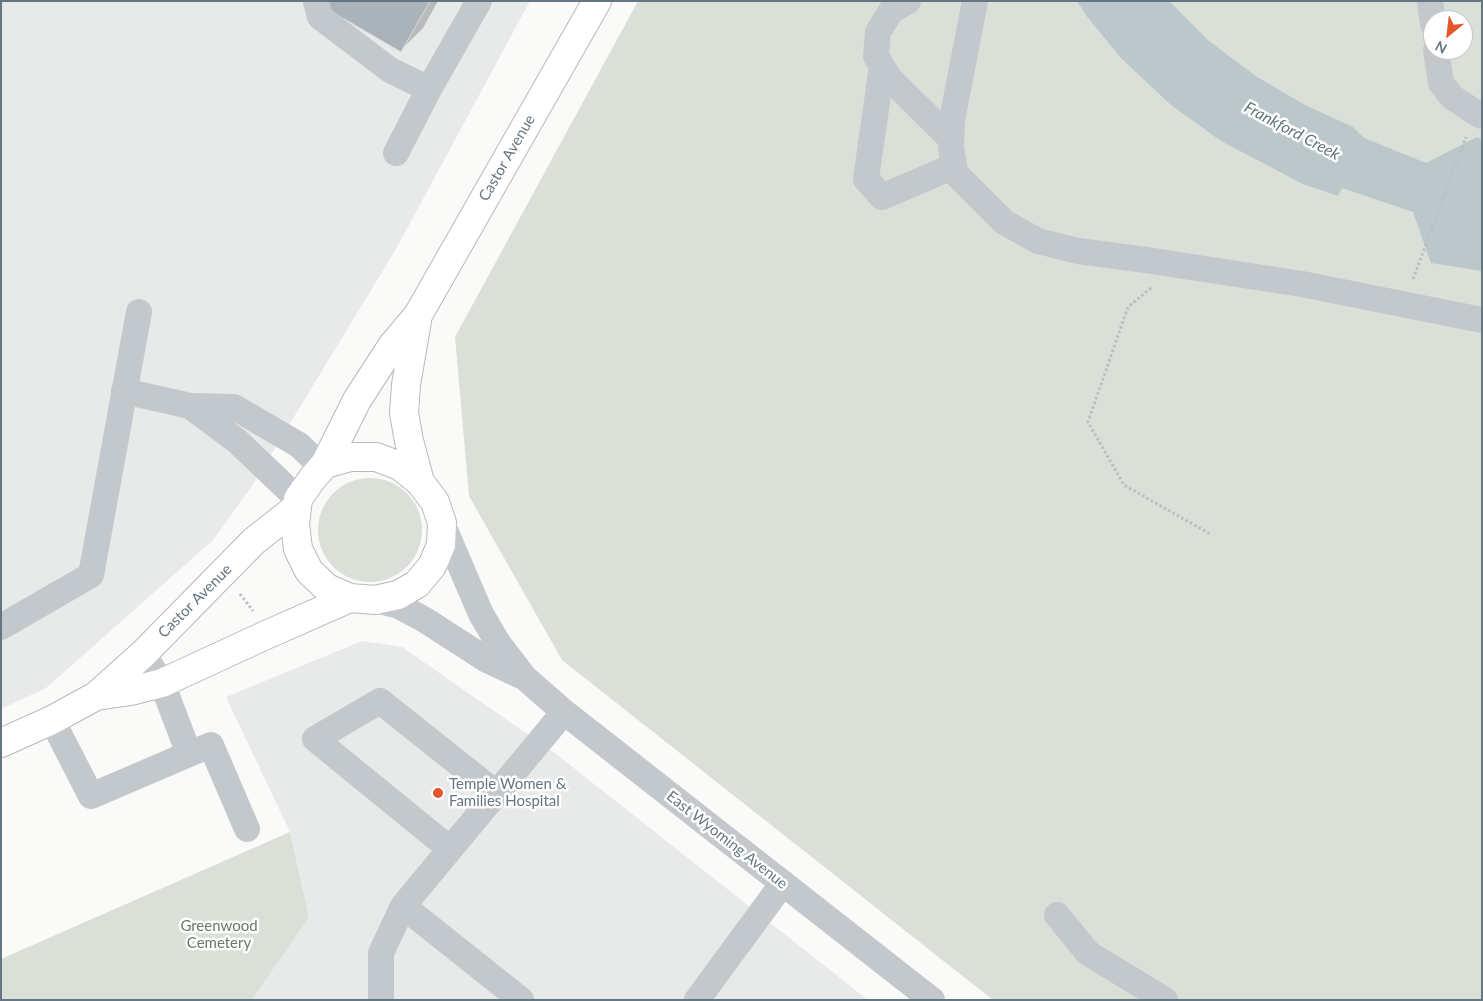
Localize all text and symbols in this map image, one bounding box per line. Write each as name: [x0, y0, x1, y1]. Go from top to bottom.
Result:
north arrow: [1423, 10, 1473, 60]
text: N: [1432, 38, 1450, 58]
water label: Frankford Creek: [1241, 98, 1343, 164]
street label: Castor Avenue: [475, 112, 539, 204]
street label: Castor Avenue: [154, 560, 236, 642]
place label: Temple Women & Families Hospital: [449, 775, 566, 810]
marker: Temple Women & Families Hospital: [431, 786, 445, 800]
street label: East Wyoming Avenue: [663, 787, 791, 893]
park label: Greenwood Cemetery: [180, 917, 258, 952]

